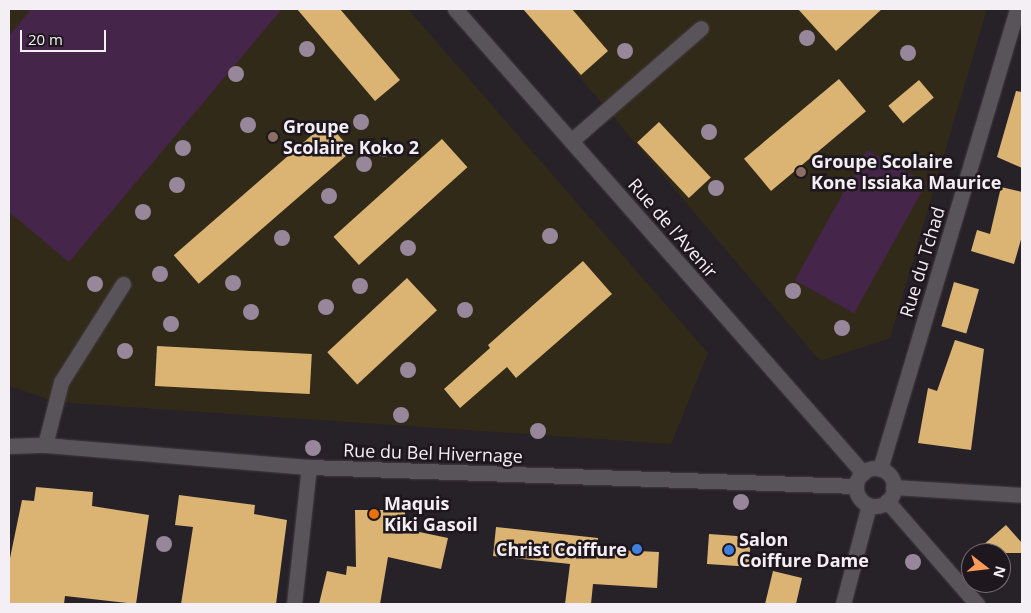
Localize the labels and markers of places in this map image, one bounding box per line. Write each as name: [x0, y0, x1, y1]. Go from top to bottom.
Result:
place label: Groupe Scolaire Koko 2: [283, 116, 419, 158]
marker: Groupe Scolaire Koko 2: [267, 131, 279, 143]
place label: Groupe Scolaire Kone Issiaka Maurice: [811, 151, 1001, 193]
marker: Groupe Scolaire Kone Issiaka Maurice: [795, 166, 807, 178]
place label: Maquis Kiki Gasoil: [384, 493, 478, 536]
marker: Maquis Kiki Gasoil: [368, 508, 380, 520]
place label: Salon Coiffure Dame: [739, 529, 869, 572]
place label: Christ Coiffure: [496, 538, 627, 560]
marker: Christ Coiffure: [631, 543, 643, 555]
marker: Salon Coiffure Dame: [723, 544, 735, 556]

